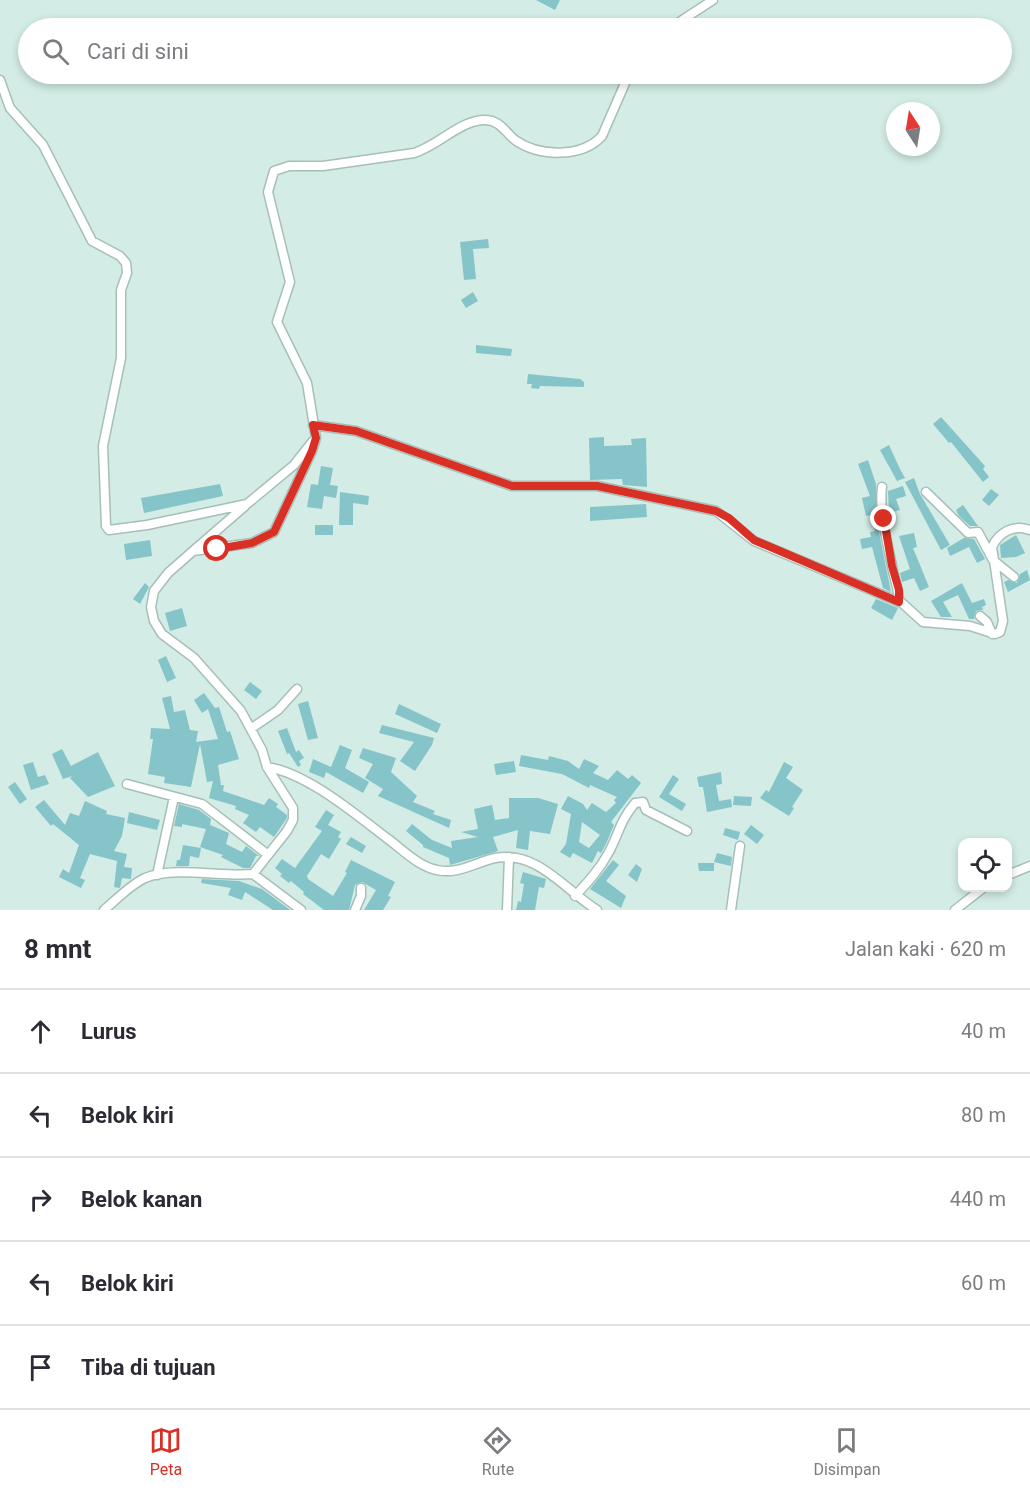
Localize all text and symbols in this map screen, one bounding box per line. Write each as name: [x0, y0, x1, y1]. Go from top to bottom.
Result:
search box: [18, 18, 1012, 84]
icon: search: [39, 35, 72, 68]
text: Cari di sini: [87, 39, 189, 64]
north arrow: [886, 102, 940, 156]
route end: [870, 505, 896, 531]
route start: [203, 535, 229, 561]
map controls: [958, 838, 1012, 892]
button: locate: [958, 838, 1012, 892]
text: 8 mnt: [24, 934, 91, 964]
text: Jalan kaki · 620 m: [845, 937, 1006, 961]
icon: ahead: [24, 1015, 57, 1048]
text: Lurus: [81, 1019, 137, 1044]
text: 40 m: [961, 1019, 1006, 1043]
icon: left: [24, 1099, 57, 1132]
text: Belok kiri: [81, 1103, 174, 1128]
text: 80 m: [961, 1103, 1006, 1127]
icon: right: [24, 1183, 57, 1216]
text: Belok kanan: [81, 1187, 202, 1212]
text: 440 m: [950, 1187, 1006, 1211]
icon: left: [24, 1267, 57, 1300]
text: Belok kiri: [81, 1271, 174, 1296]
text: 60 m: [961, 1271, 1006, 1295]
icon: arrive: [24, 1351, 57, 1384]
text: Tiba di tujuan: [81, 1355, 216, 1380]
tab: Peta: [149, 1424, 182, 1479]
tab: Rute: [481, 1424, 514, 1479]
tab: Disimpan: [813, 1424, 881, 1479]

